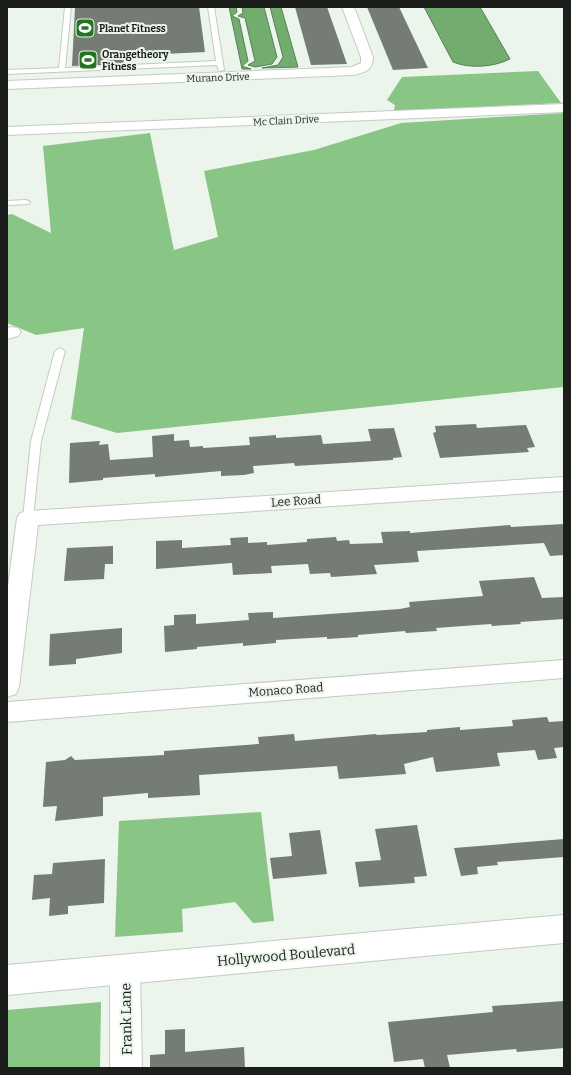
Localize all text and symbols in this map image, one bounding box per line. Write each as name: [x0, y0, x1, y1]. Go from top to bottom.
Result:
sports icon: Planet Fitness: [74, 17, 96, 39]
place label: Planet Fitness: [99, 23, 166, 35]
sports icon: Orangetheory Fitness: [77, 49, 99, 71]
place label: Orangetheory Fitness: [102, 49, 169, 73]
street label: Murano Drive: [186, 71, 250, 85]
street label: Mc Clain Drive: [253, 113, 319, 129]
street label: Lee Road: [270, 492, 322, 510]
street label: Monaco Road: [248, 680, 324, 700]
street label: Hollywood Boulevard: [216, 941, 356, 970]
street label: Frank Lane: [117, 983, 136, 1055]

